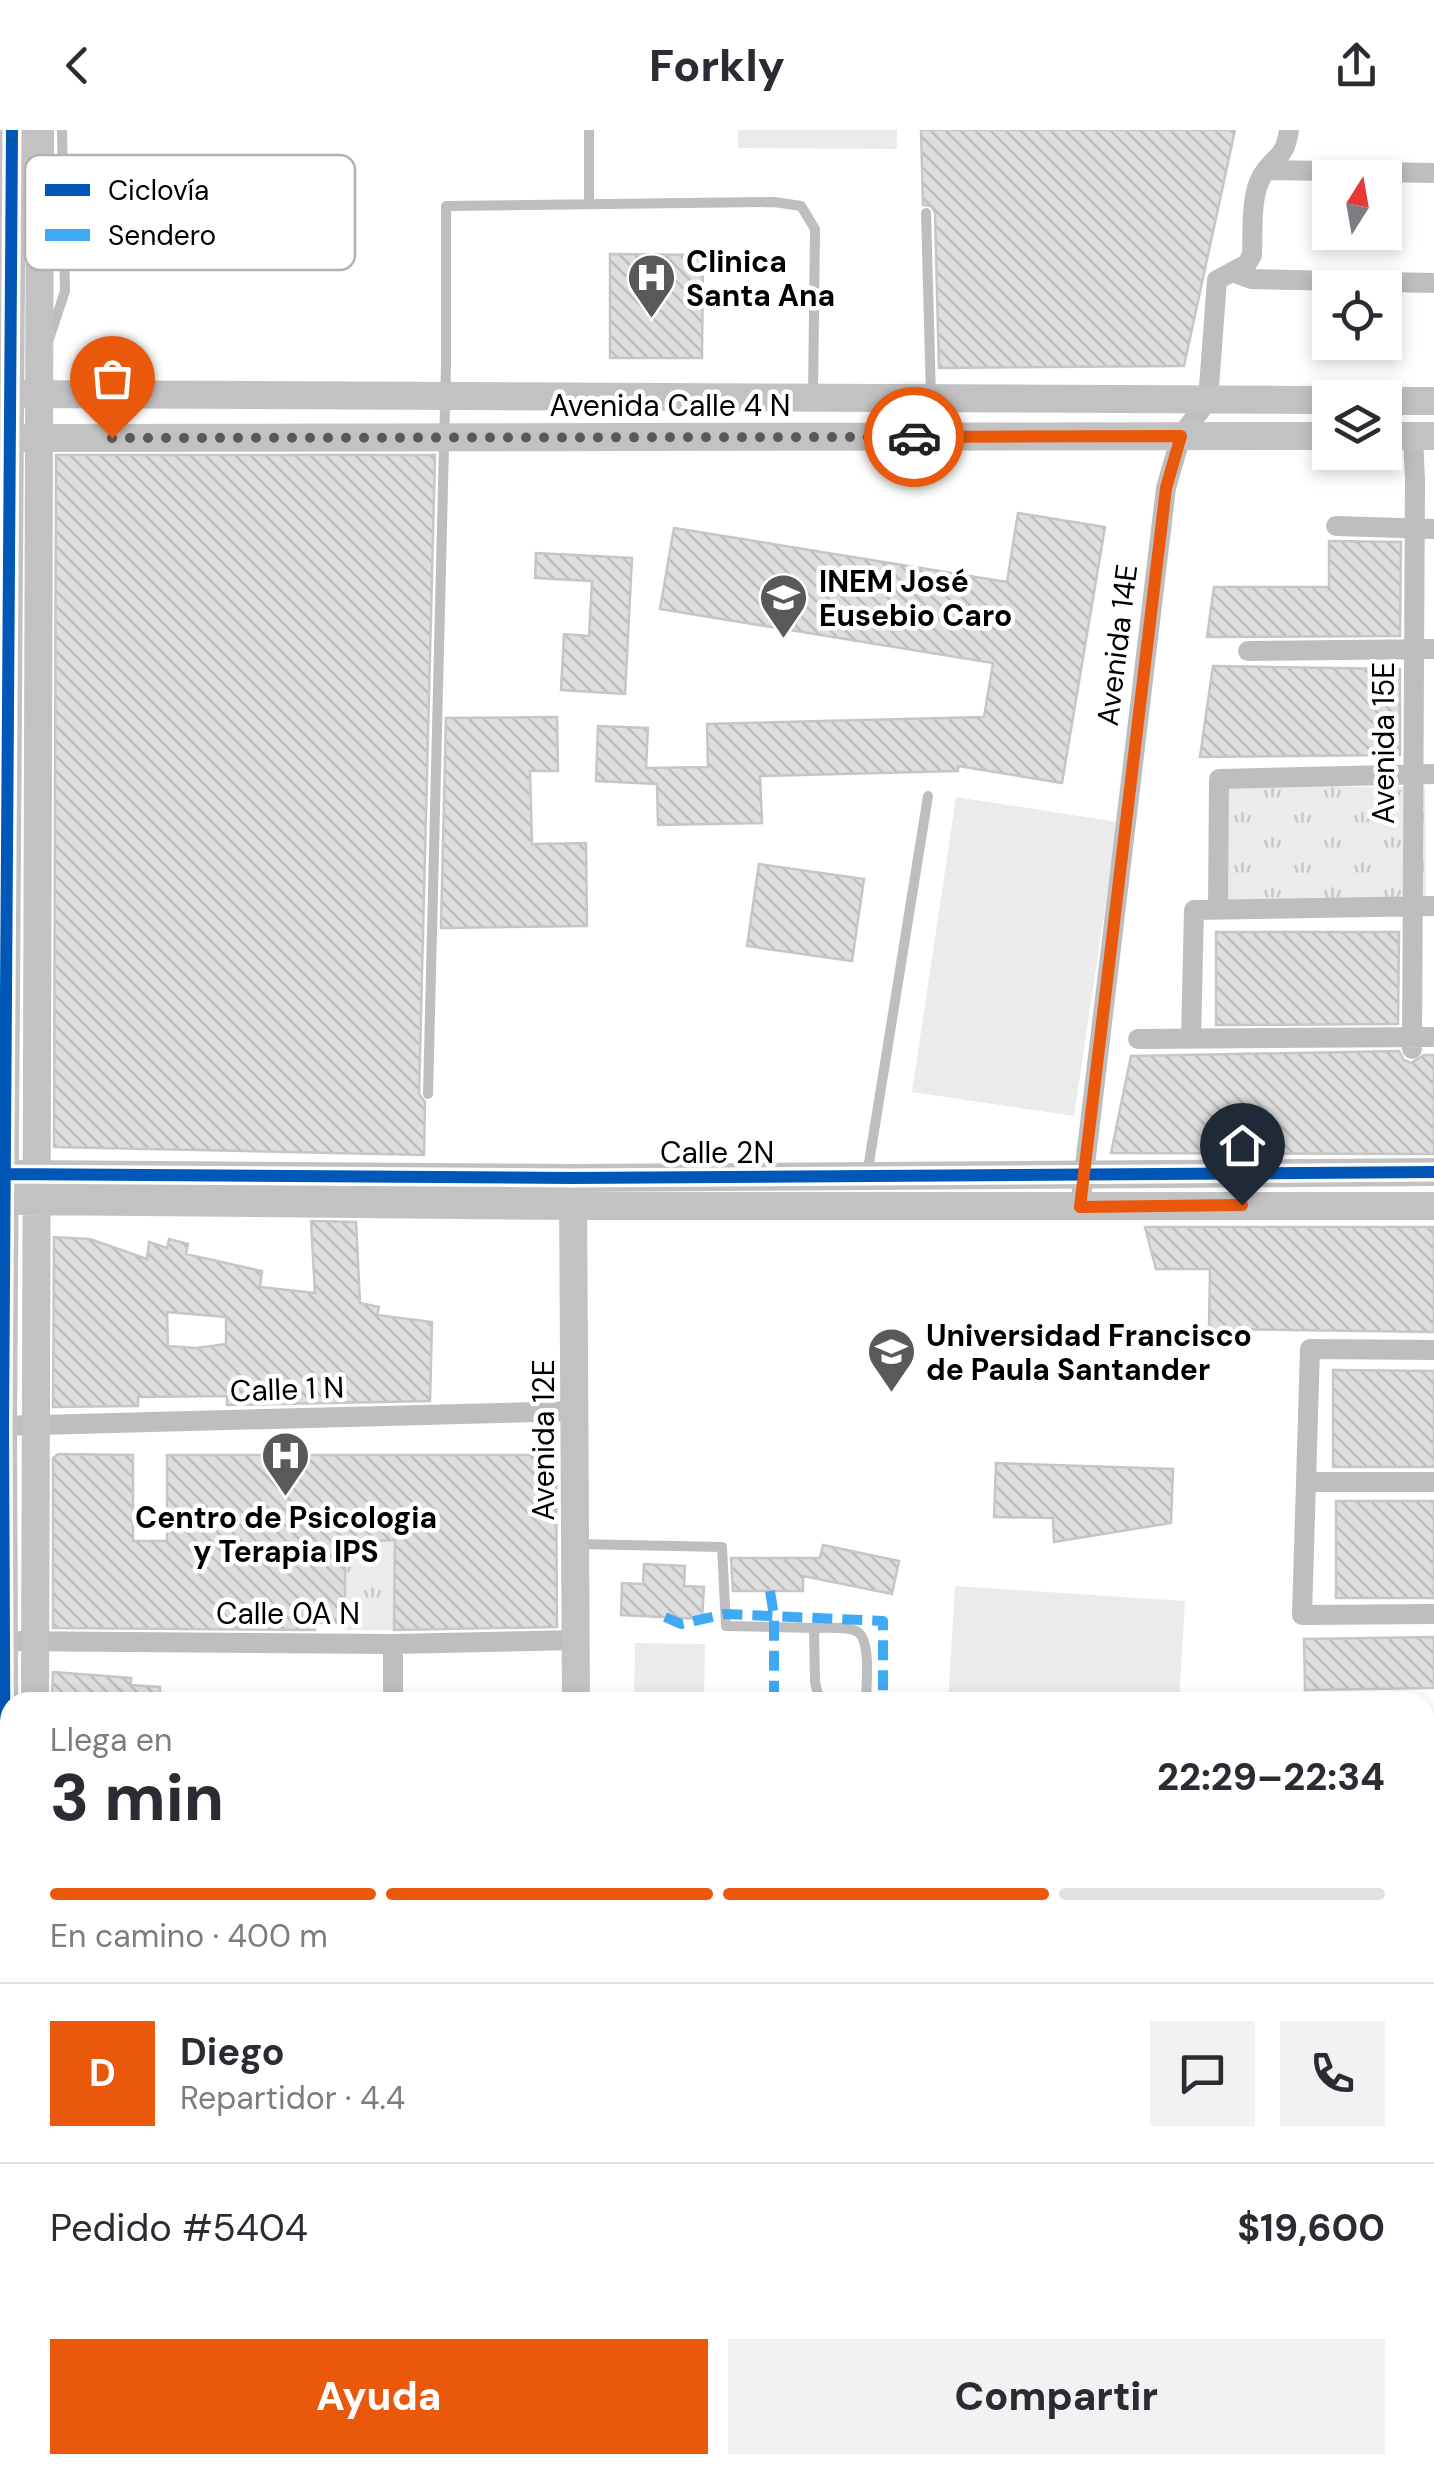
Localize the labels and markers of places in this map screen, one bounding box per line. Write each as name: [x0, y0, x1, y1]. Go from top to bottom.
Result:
place label: Clinica Santa Ana: [686, 242, 835, 315]
hospital icon: Clinica Santa Ana: [625, 252, 677, 320]
pin: [70, 336, 155, 439]
place label: INEM José Eusebio Caro: [819, 562, 1012, 635]
school or university icon: INEM José Eusebio Caro: [758, 572, 810, 640]
pin: [1200, 1103, 1285, 1206]
place label: Universidad Francisco de Paula Santander: [926, 1316, 1252, 1389]
school or university icon: Universidad Francisco de Paula Santander: [865, 1326, 917, 1394]
hospital icon: Centro de Psicologia y Terapia IPS: [260, 1430, 312, 1498]
place label: Centro de Psicologia y Terapia IPS: [135, 1498, 437, 1571]

